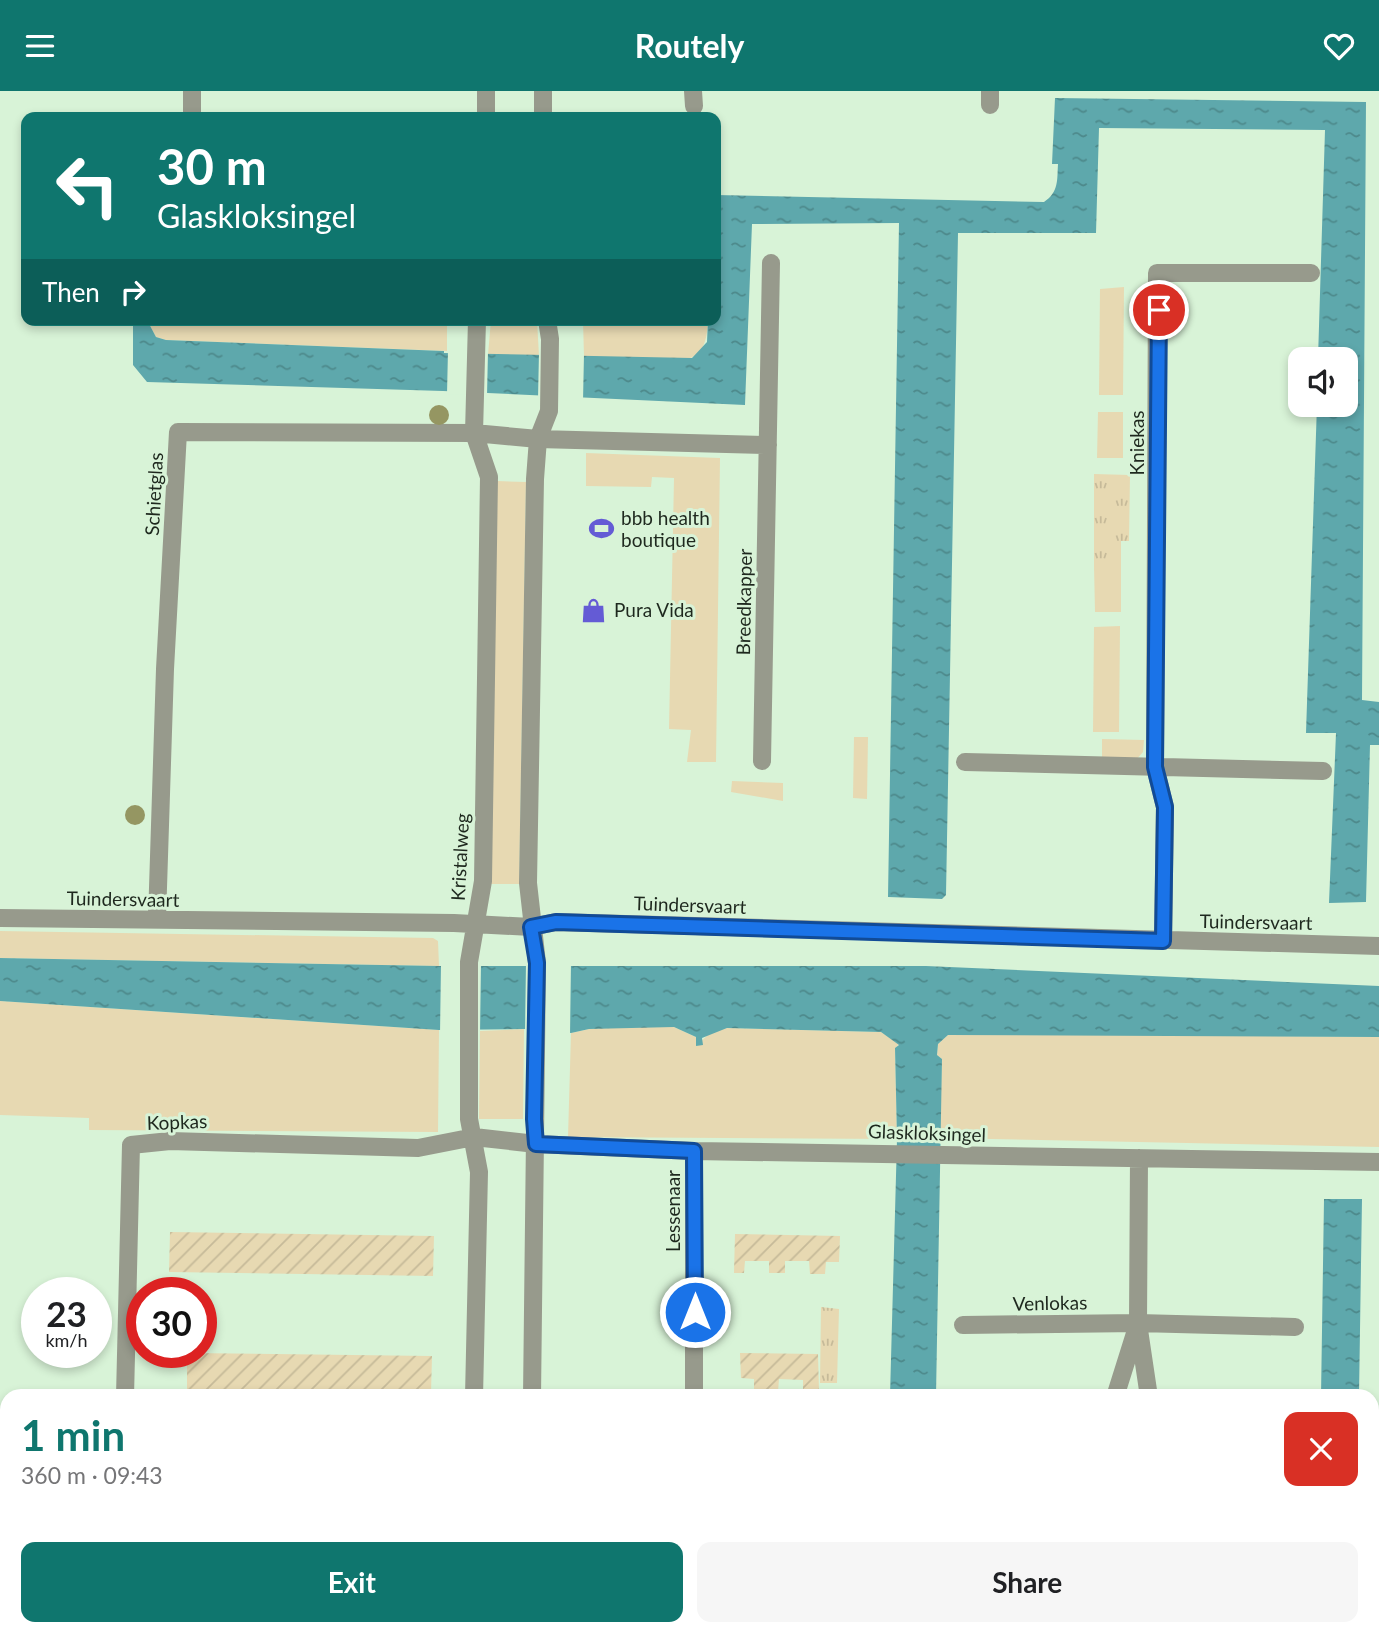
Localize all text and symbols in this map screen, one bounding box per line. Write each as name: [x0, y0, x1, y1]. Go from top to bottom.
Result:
text: Routely: [635, 26, 744, 65]
icon: menu: [21, 27, 59, 65]
icon: heart: [1320, 27, 1358, 65]
text: 30 m: [157, 137, 267, 195]
icon: left: [42, 140, 133, 231]
text: Glaskloksingel: [157, 196, 356, 235]
icon: right: [114, 273, 152, 311]
text: Then: [42, 276, 100, 308]
pin: [1129, 280, 1189, 340]
icon: arrive: [1140, 291, 1178, 329]
map controls: [1288, 347, 1358, 417]
button: sound: [1288, 347, 1358, 417]
street label: Kniekas: [1125, 410, 1148, 476]
street label: Schietglas: [140, 452, 167, 536]
place label: bbb health boutique: [621, 506, 710, 551]
sports icon: bbb health boutique: [587, 515, 615, 543]
street label: Breedkapper: [731, 548, 756, 656]
shop icon: Pura Vida: [580, 596, 608, 624]
place label: Pura Vida: [614, 598, 694, 621]
street label: Kristalweg: [446, 812, 473, 901]
street label: Tuindersvaart: [66, 886, 180, 911]
street label: Tuindersvaart: [633, 891, 747, 918]
street label: Tuindersvaart: [1199, 909, 1313, 934]
street label: Kopkas: [146, 1109, 208, 1134]
street label: Glaskloksingel: [868, 1119, 986, 1146]
street label: Lessenaar: [661, 1170, 684, 1252]
position arrow: [658, 1275, 732, 1349]
speed limit sign: 30: [126, 1277, 217, 1368]
street label: Venlokas: [1012, 1290, 1088, 1315]
text: 23: [46, 1292, 87, 1334]
text: km/h: [45, 1329, 88, 1351]
text: 1 min: [21, 1410, 125, 1460]
button: close: [1284, 1412, 1358, 1486]
text: 360 m · 09:43: [21, 1461, 163, 1489]
button: Exit: [21, 1542, 683, 1622]
button: Share: [697, 1542, 1358, 1622]

